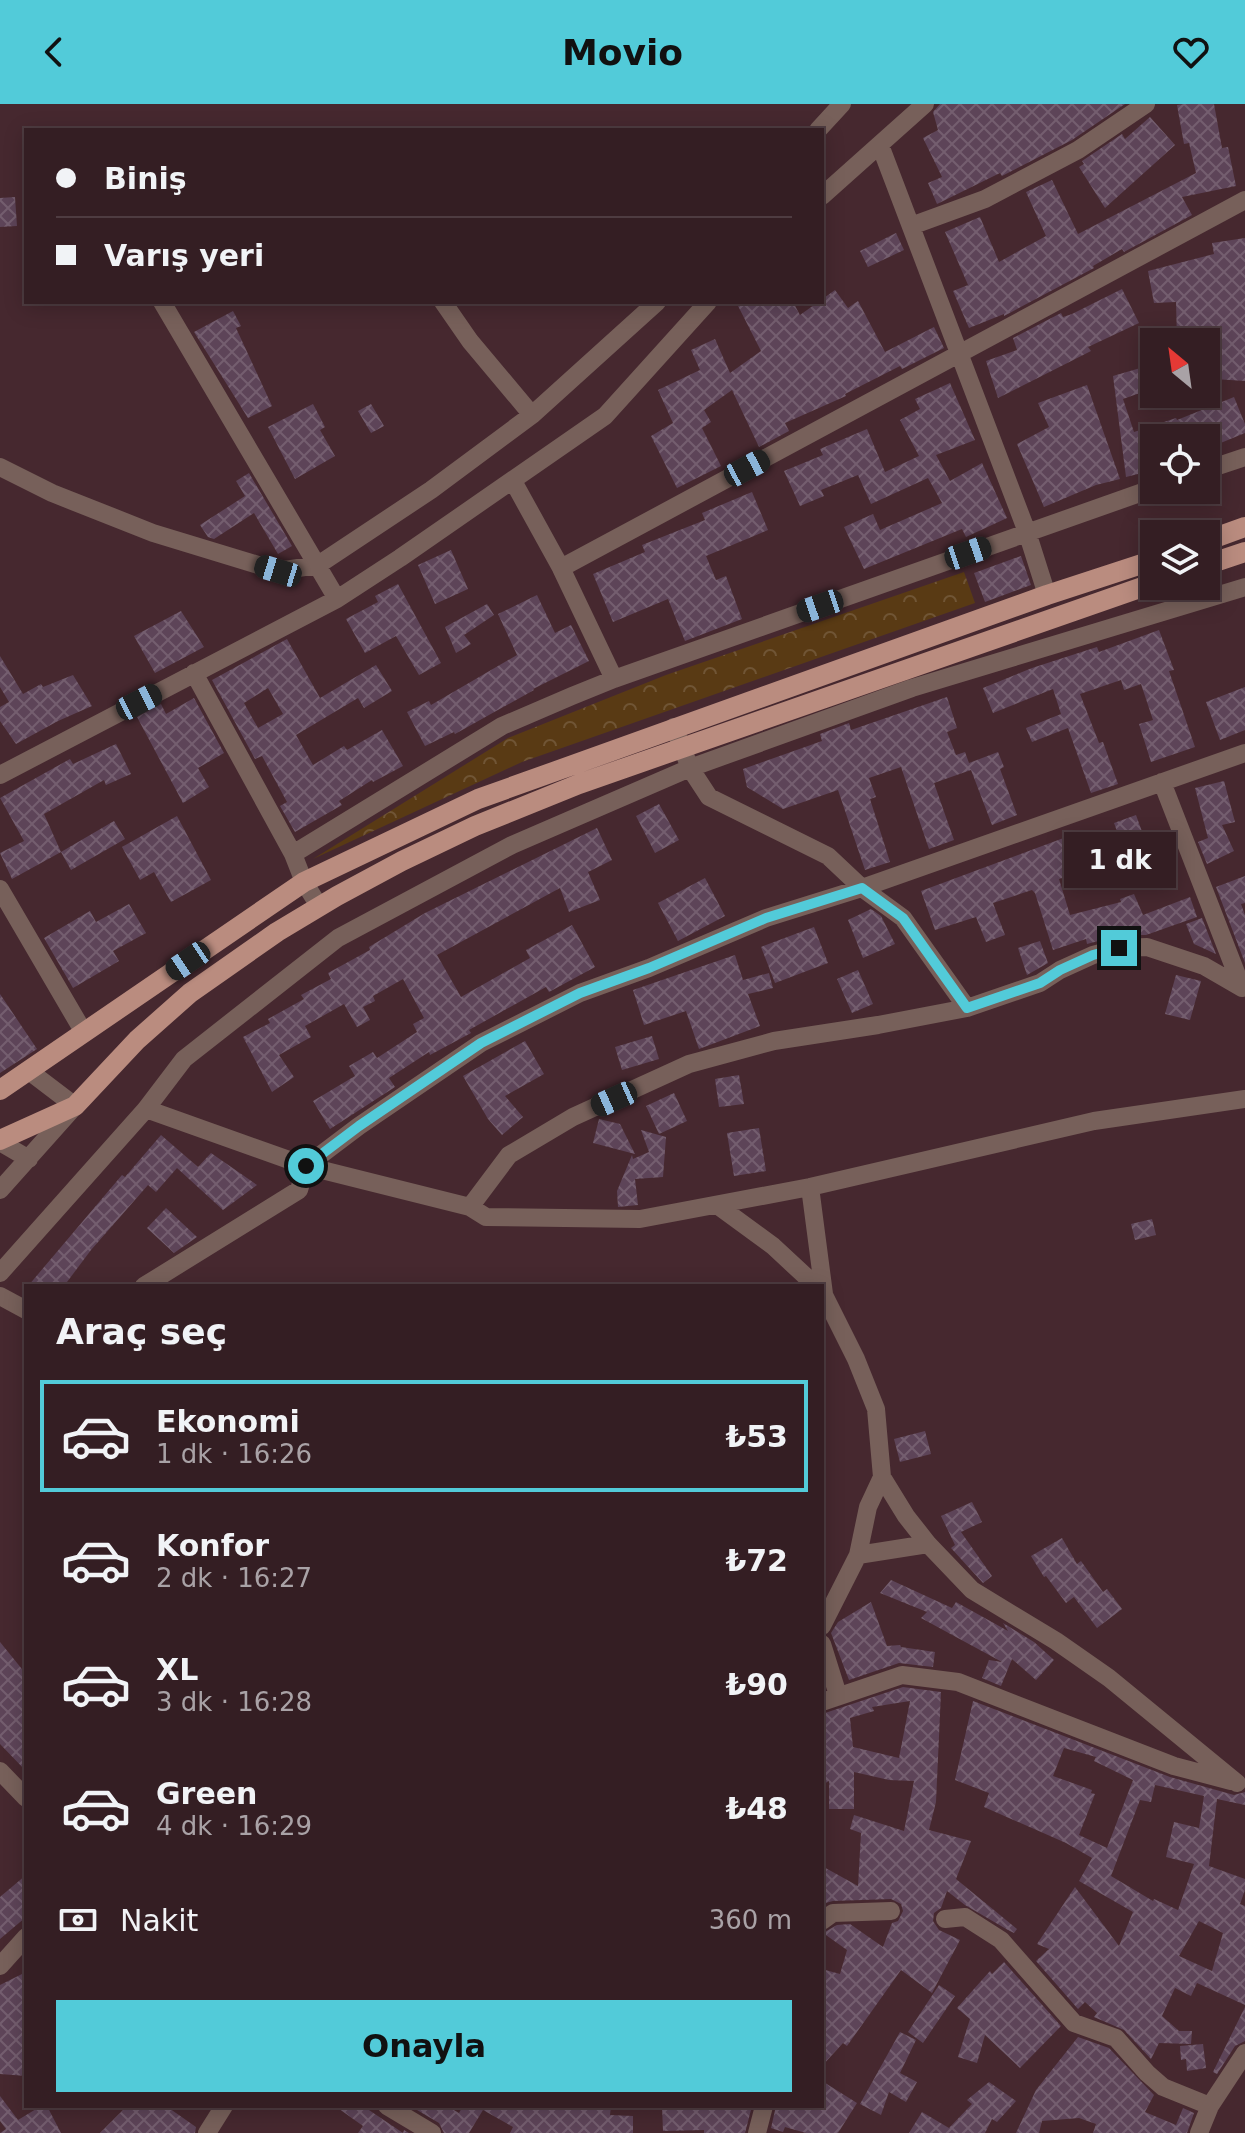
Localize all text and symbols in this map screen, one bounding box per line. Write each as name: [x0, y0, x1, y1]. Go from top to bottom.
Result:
icon: back: [32, 30, 76, 74]
icon: heart: [1169, 30, 1213, 74]
text: Movio: [562, 32, 683, 73]
text: Biniş: [104, 161, 187, 196]
text: Varış yeri: [104, 238, 264, 273]
north arrow: [1140, 328, 1220, 408]
map controls: [1140, 328, 1220, 600]
button: locate: [1140, 424, 1220, 504]
car: [720, 446, 774, 490]
button: layers: [1140, 520, 1220, 600]
car: [941, 534, 995, 572]
car: [252, 553, 304, 589]
car: [793, 587, 847, 625]
car: [112, 680, 166, 724]
callout: 1 dk: [1063, 832, 1175, 888]
text: 1 dk: [1088, 845, 1152, 875]
route end: [1101, 930, 1137, 966]
car: [161, 938, 215, 984]
car: [587, 1078, 641, 1120]
route start: [288, 1148, 324, 1184]
text: Araç seç: [56, 1311, 227, 1352]
icon: car: [60, 1400, 132, 1472]
text: Ekonomi: [156, 1404, 300, 1439]
text: ₺53: [725, 1419, 788, 1454]
text: 1 dk · 16:26: [156, 1439, 312, 1469]
icon: car: [60, 1524, 132, 1596]
text: Konfor: [156, 1528, 269, 1563]
text: ₺72: [725, 1543, 788, 1578]
text: 2 dk · 16:27: [156, 1563, 312, 1593]
icon: car: [60, 1648, 132, 1720]
text: XL: [156, 1652, 198, 1687]
text: ₺90: [725, 1667, 788, 1702]
text: 3 dk · 16:28: [156, 1687, 312, 1717]
icon: car: [60, 1772, 132, 1844]
text: Green: [156, 1776, 257, 1811]
text: ₺48: [725, 1791, 788, 1826]
text: 4 dk · 16:29: [156, 1811, 312, 1841]
icon: cash: [56, 1898, 100, 1942]
text: Nakit: [120, 1903, 198, 1938]
text: 360 m: [709, 1905, 792, 1935]
button: Onayla: [56, 2000, 792, 2092]

